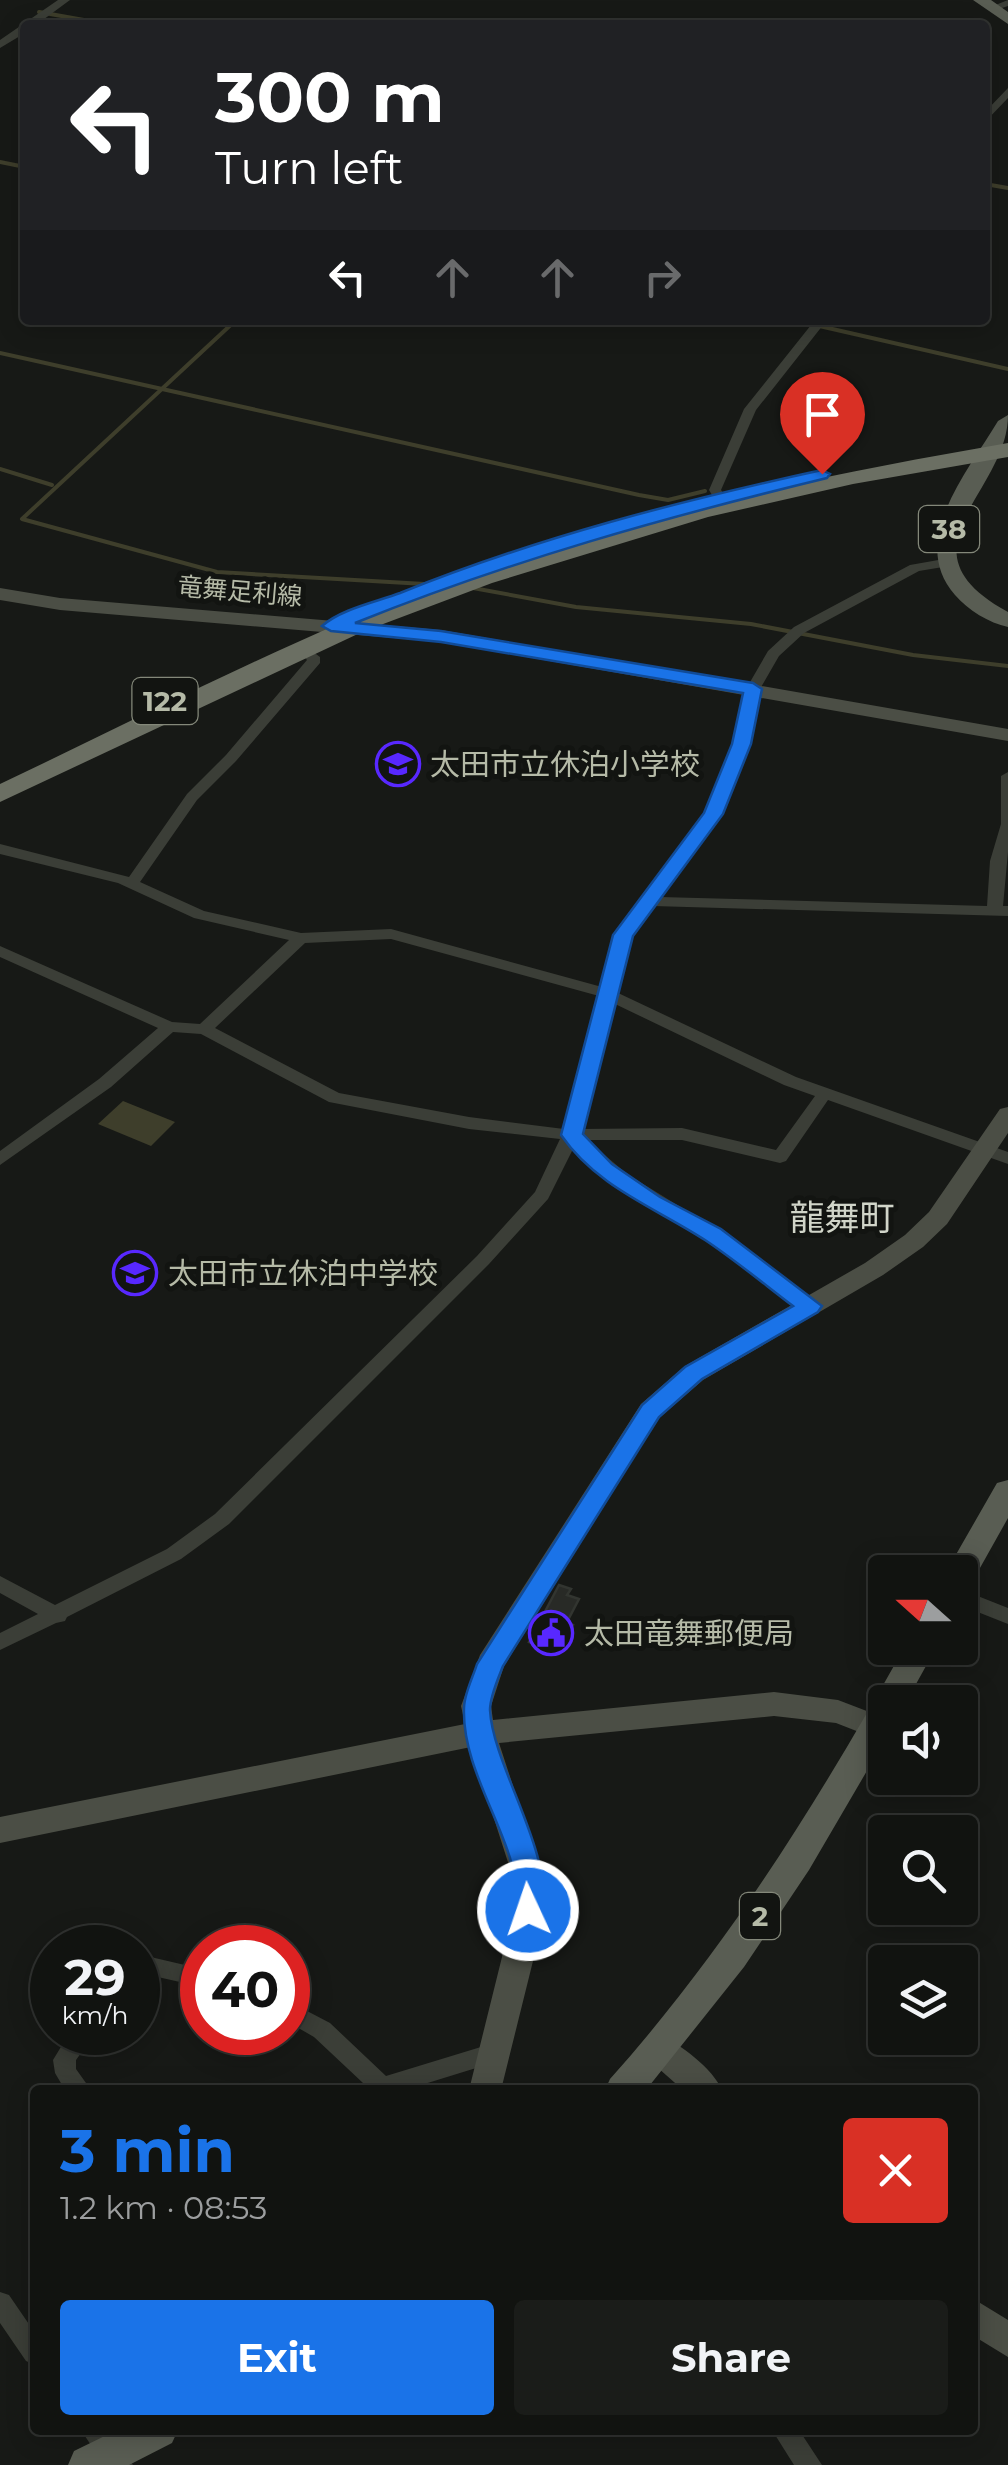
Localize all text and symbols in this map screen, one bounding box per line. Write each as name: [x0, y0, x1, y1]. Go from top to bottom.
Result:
text: 300 m: [215, 54, 445, 140]
icon: left: [50, 60, 180, 190]
text: Turn left: [215, 140, 403, 195]
icon: left: [320, 250, 375, 305]
icon: ahead: [425, 250, 480, 305]
icon: ahead: [530, 250, 585, 305]
icon: right: [635, 250, 690, 305]
pin: [780, 372, 865, 475]
icon: arrive: [795, 387, 850, 442]
road number: 38: [919, 506, 979, 552]
street label: 竜舞足利線: [176, 571, 304, 611]
road number: 122: [132, 678, 198, 724]
school or university icon: 太田市立休泊小学校: [375, 741, 421, 787]
place label: 太田市立休泊小学校: [430, 746, 700, 783]
district label: 龍舞町: [789, 1196, 895, 1239]
school or university icon: 太田市立休泊中学校: [112, 1250, 158, 1296]
place label: 太田市立休泊中学校: [168, 1255, 438, 1292]
north arrow: [868, 1555, 978, 1665]
map controls: [868, 1555, 978, 2055]
public building icon: 太田竜舞郵便局: [528, 1610, 574, 1656]
place label: 太田竜舞郵便局: [584, 1615, 794, 1652]
button: sound: [868, 1685, 978, 1795]
button: search: [868, 1815, 978, 1925]
position arrow: [476, 1858, 580, 1962]
road number: 2: [740, 1893, 780, 1939]
speed limit sign: 40: [180, 1925, 310, 2055]
button: layers: [868, 1945, 978, 2055]
text: 29: [64, 1947, 126, 2008]
text: km/h: [62, 2000, 128, 2030]
text: 3 min: [60, 2114, 235, 2187]
button: close: [843, 2118, 948, 2223]
text: 1.2 km · 08:53: [60, 2188, 267, 2227]
button: Exit: [60, 2300, 494, 2415]
button: Share: [514, 2300, 948, 2415]

